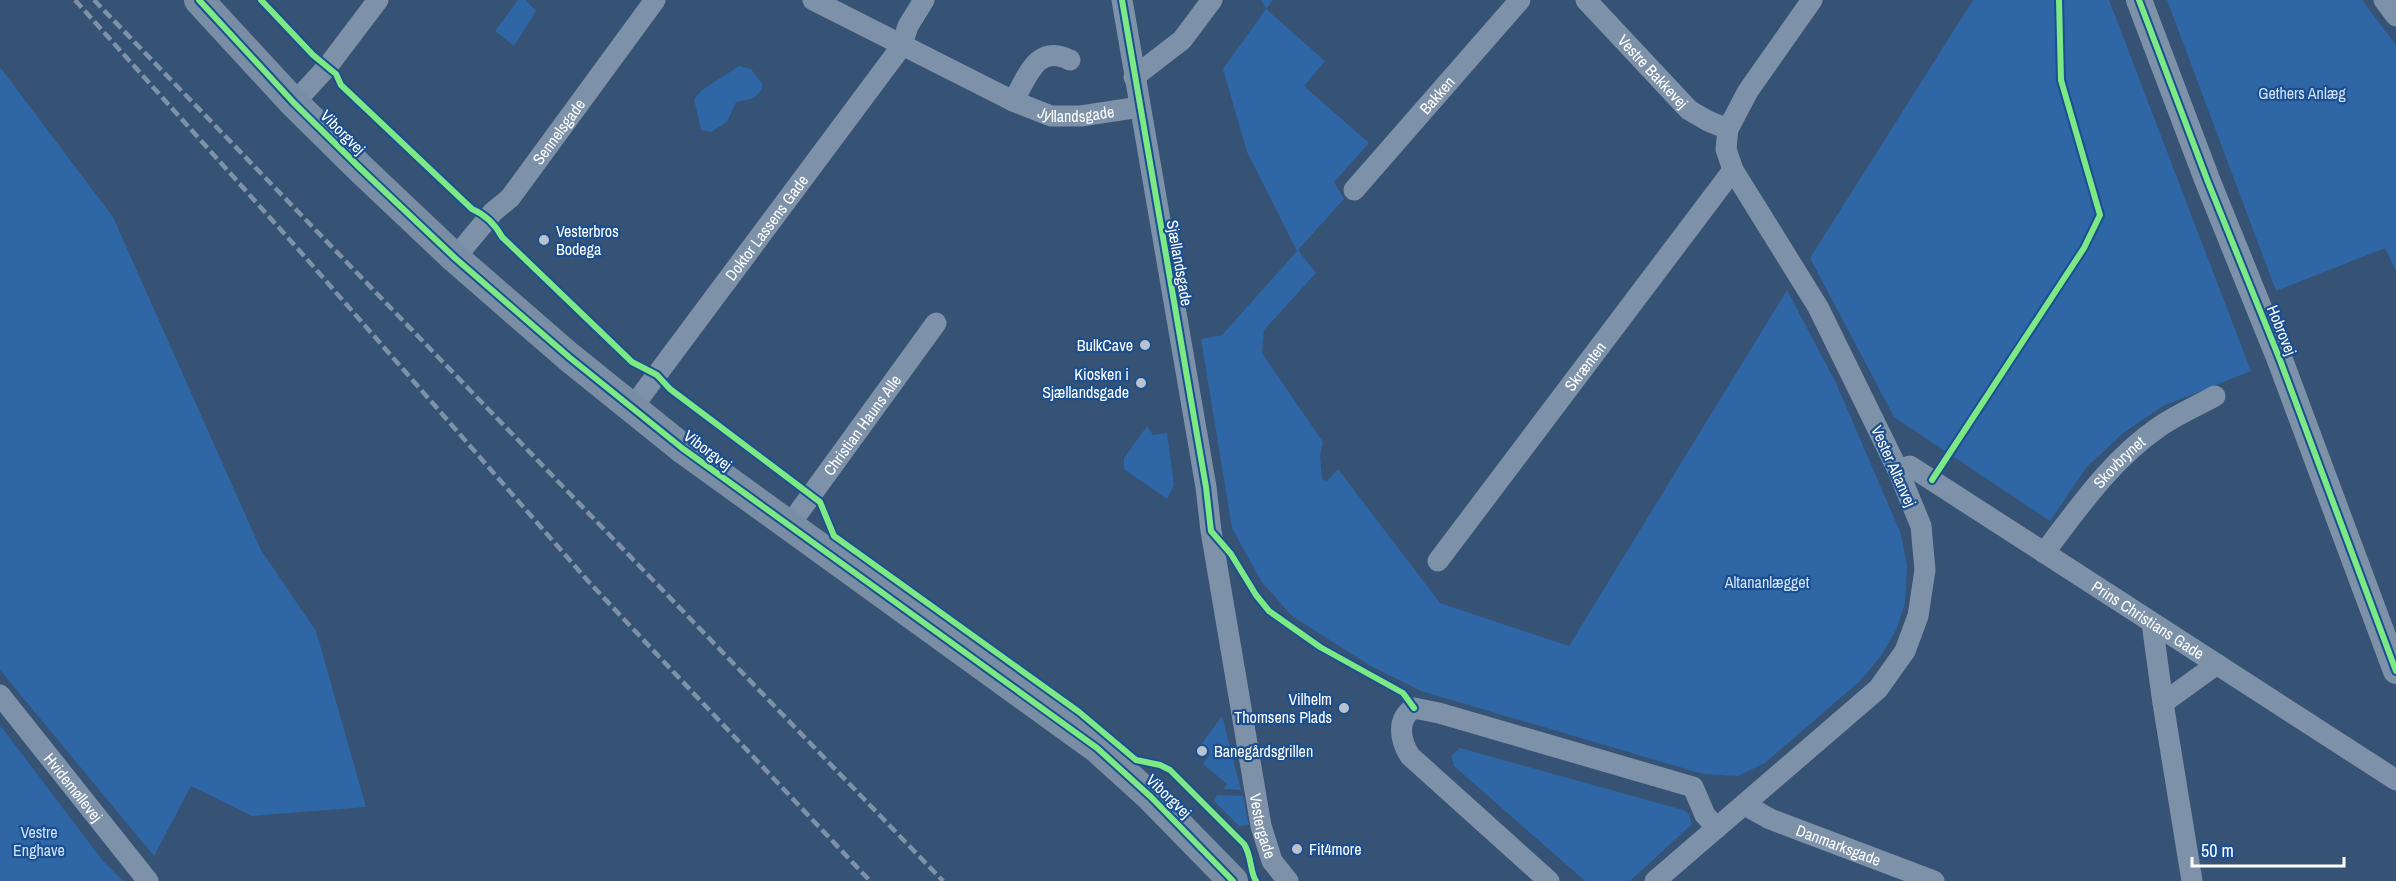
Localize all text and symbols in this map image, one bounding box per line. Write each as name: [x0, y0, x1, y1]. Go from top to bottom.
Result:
street label: Vestre Bakkevej: [1613, 30, 1693, 113]
street label: Bakken: [1414, 71, 1460, 119]
park label: Gethers Anlæg: [2258, 82, 2346, 104]
street label: Sennelsgade: [527, 94, 590, 169]
street label: Jyllandsgade: [1035, 100, 1116, 127]
street label: Viborgvej: [316, 105, 370, 159]
street label: Doktor Lassens Gade: [720, 170, 813, 285]
street label: Sjællandsgade: [1162, 218, 1198, 308]
place label: Vesterbros Bodega: [556, 220, 619, 260]
marker: Vesterbros Bodega: [537, 233, 551, 247]
street label: Hobrovej: [2262, 302, 2302, 359]
place label: BulkCave: [1077, 334, 1133, 356]
street label: Skrænten: [1559, 337, 1611, 396]
marker: BulkCave: [1138, 338, 1152, 352]
place label: Kiosken i Sjællandsgade: [1042, 363, 1129, 403]
street label: Christian Hauns Alle: [818, 370, 906, 480]
marker: Kiosken i Sjællandsgade: [1134, 376, 1148, 390]
street label: Vester Altanvej: [1866, 422, 1922, 510]
street label: Viborgvej: [679, 425, 737, 475]
street label: Skovbrynet: [2088, 431, 2150, 493]
park label: Altananlægget: [1724, 571, 1810, 593]
street label: Prins Christians Gade: [2087, 575, 2209, 664]
place label: Vilhelm Thomsens Plads: [1234, 688, 1332, 728]
marker: Vilhelm Thomsens Plads: [1337, 701, 1351, 715]
place label: Banegårdsgrillen: [1214, 740, 1313, 762]
marker: Banegårdsgrillen: [1195, 744, 1209, 758]
street label: Hvidemøllevej: [39, 748, 108, 827]
street label: Viborgvej: [1142, 769, 1197, 823]
street label: Vestergade: [1245, 792, 1282, 861]
street label: Danmarksgade: [1793, 819, 1884, 871]
park label: Vestre Enghave: [13, 821, 65, 861]
scale bar: [2192, 830, 2344, 868]
place label: Fit4more: [1309, 838, 1362, 860]
text: 50 m: [2201, 838, 2234, 863]
marker: Fit4more: [1290, 842, 1304, 856]

